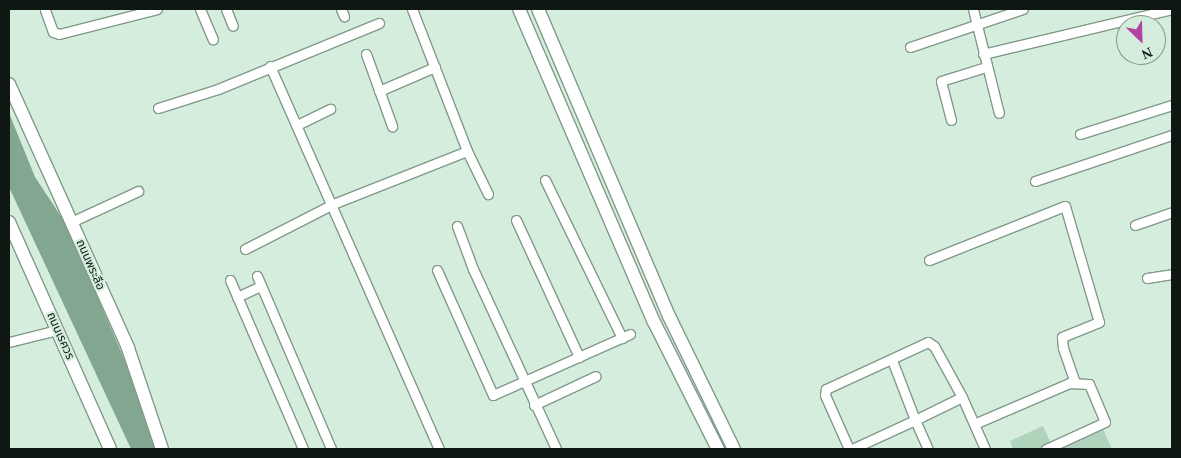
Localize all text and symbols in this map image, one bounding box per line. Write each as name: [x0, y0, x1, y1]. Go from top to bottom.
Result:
north arrow: [1116, 15, 1166, 65]
text: N: [1139, 44, 1155, 62]
street label: ถนนพระลือ: [72, 237, 108, 293]
street label: ถนนเรศวร: [43, 310, 77, 362]

